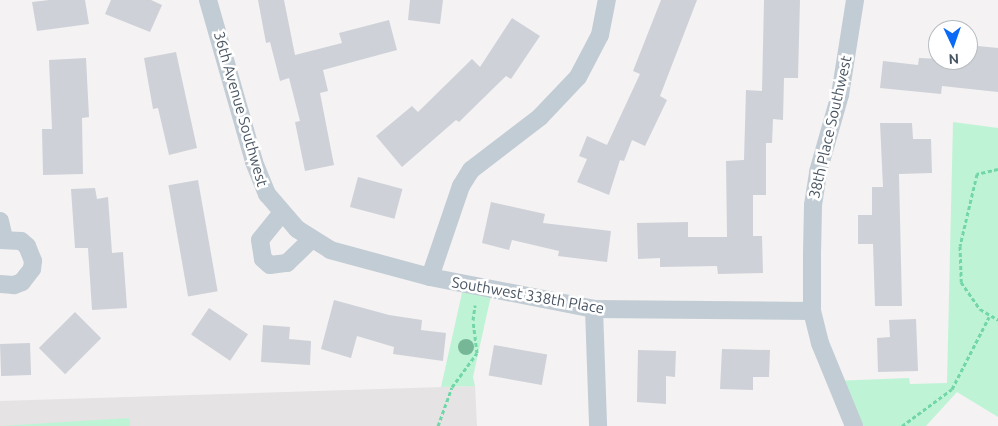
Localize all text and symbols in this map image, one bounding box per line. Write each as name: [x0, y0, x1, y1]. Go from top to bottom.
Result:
north arrow: [928, 20, 978, 70]
street label: 36th Avenue Southwest: [210, 29, 272, 189]
text: N: [948, 51, 959, 67]
street label: 38th Place Southwest: [805, 54, 855, 200]
street label: Southwest 338th Place: [450, 273, 606, 317]

